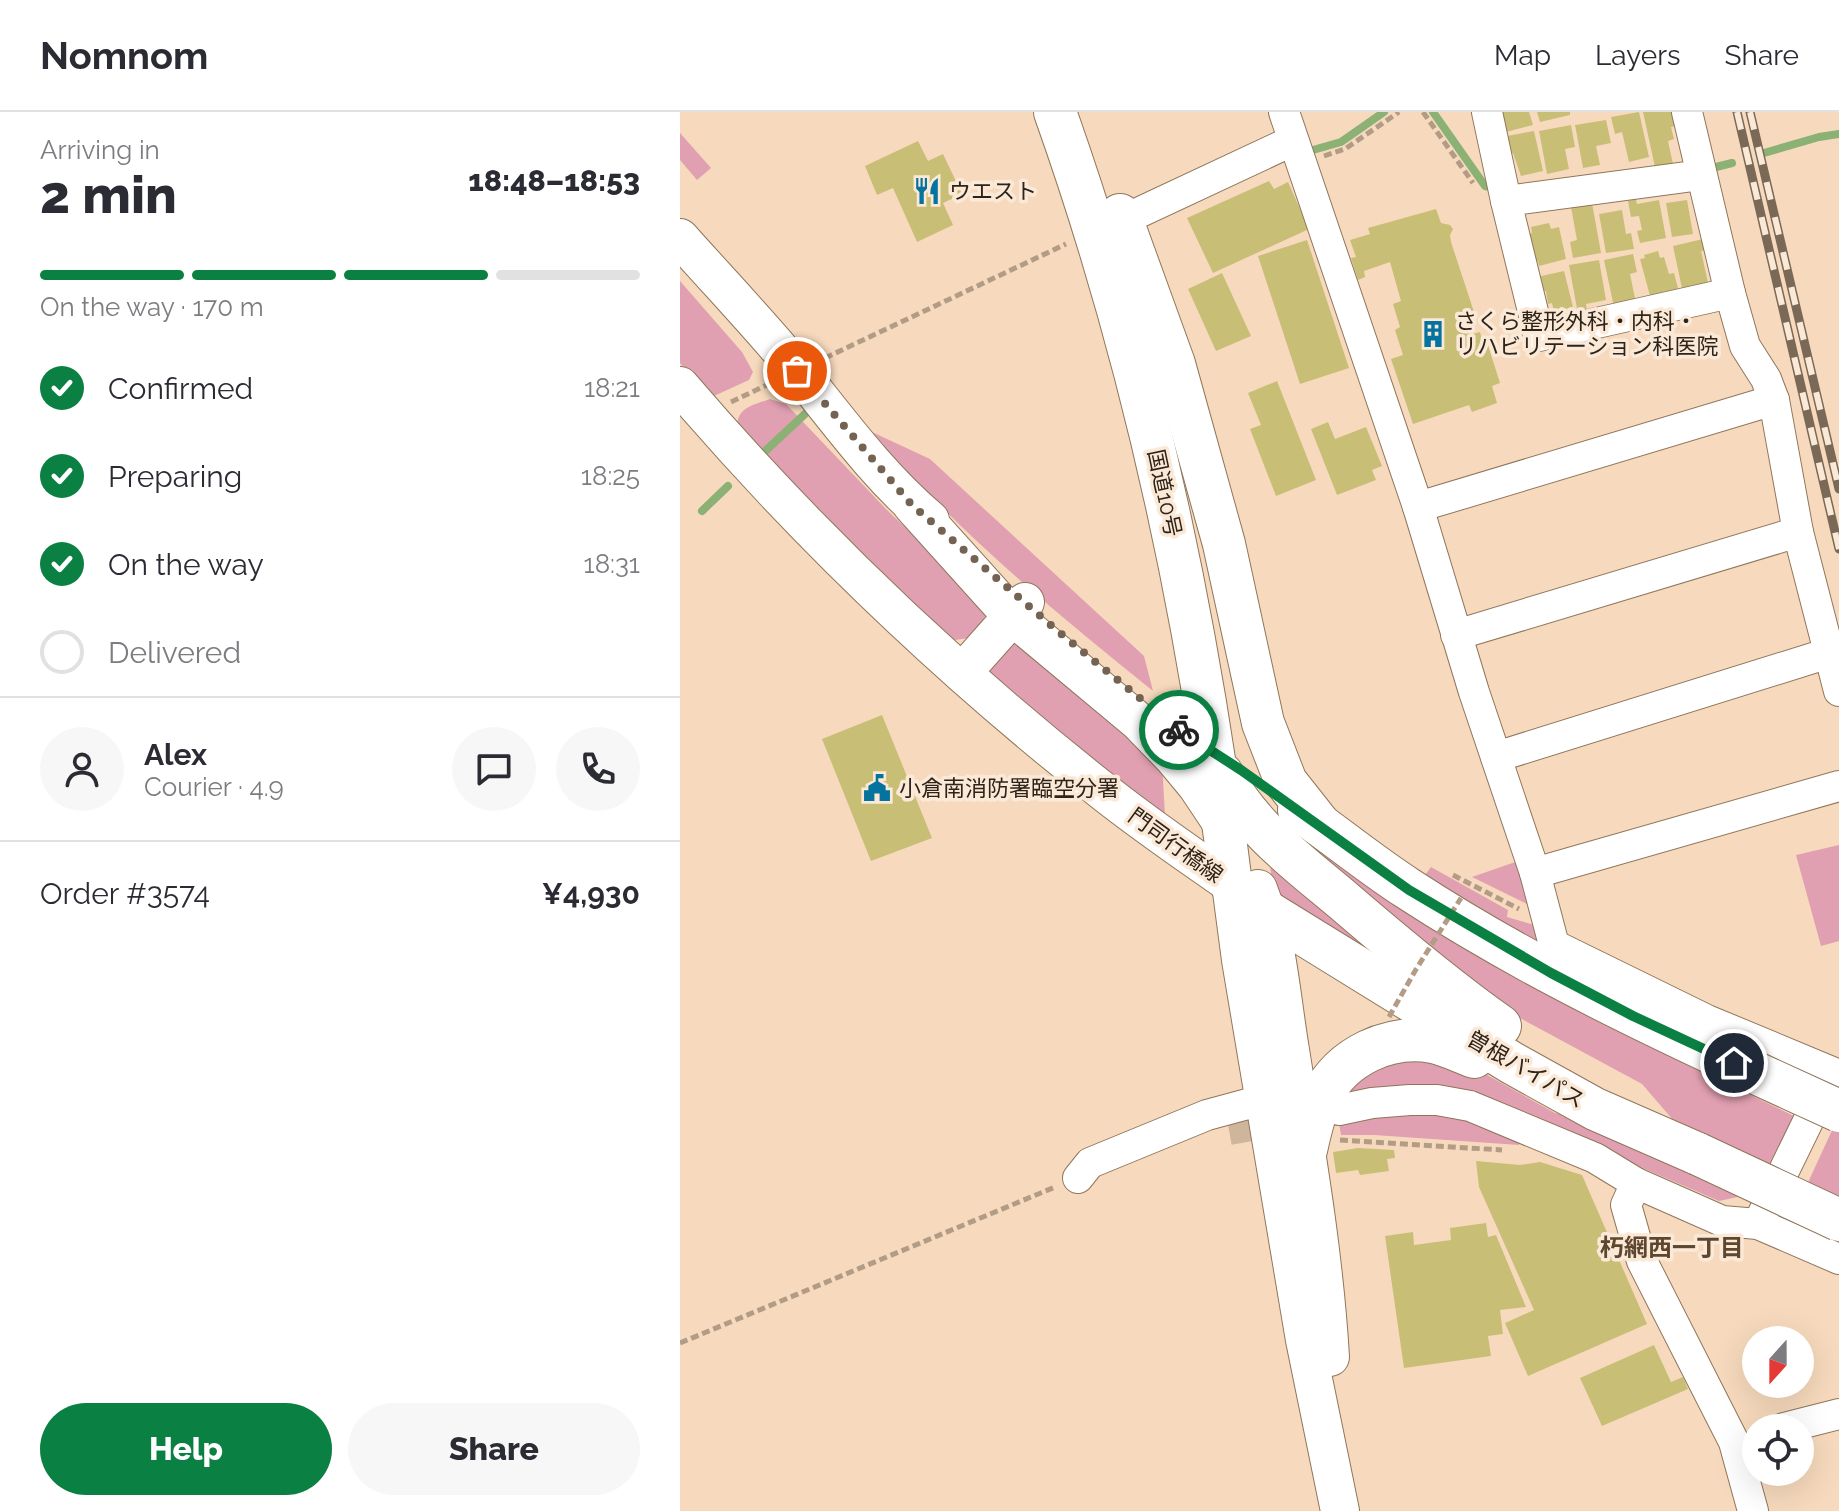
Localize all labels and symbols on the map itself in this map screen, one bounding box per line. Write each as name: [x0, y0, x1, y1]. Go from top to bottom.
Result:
restaurant icon: ウエスト: [912, 176, 942, 206]
place label: ウエスト: [949, 178, 1037, 204]
place label: さくら整形外科・内科・ リハビリテーション科医院: [1455, 308, 1719, 359]
building icon: さくら整形外科・内科・ リハビリテーション科医院: [1418, 319, 1448, 349]
pin: [763, 337, 831, 405]
street label: 国道10号: [1143, 447, 1187, 539]
courier: [1139, 690, 1219, 770]
public building icon: 小倉南消防署臨空分署: [862, 773, 892, 803]
place label: 小倉南消防署臨空分署: [899, 775, 1119, 801]
street label: 門司行橋線: [1124, 802, 1228, 888]
street label: 曽根バイパス: [1463, 1025, 1589, 1113]
pin: [1700, 1029, 1768, 1097]
district label: 朽網西一丁目: [1600, 1233, 1744, 1262]
north arrow: [1742, 1326, 1814, 1398]

